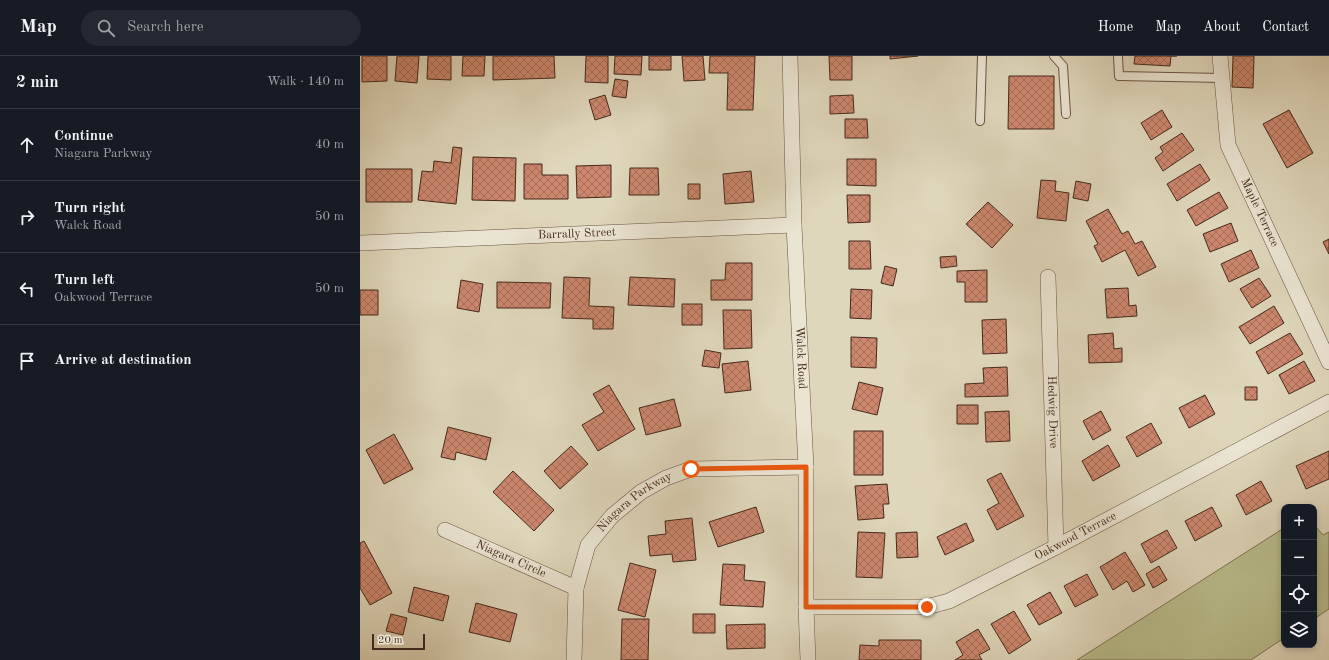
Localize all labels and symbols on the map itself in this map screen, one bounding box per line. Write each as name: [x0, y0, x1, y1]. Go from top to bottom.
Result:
street label: Maple Terrace: [1238, 176, 1281, 249]
street label: Barrally Street: [538, 226, 616, 242]
street label: Walck Road: [793, 326, 808, 389]
street label: Hedwig Drive: [1045, 375, 1059, 449]
route start: [682, 460, 700, 478]
street label: Niagara Parkway: [595, 470, 674, 534]
street label: Oakwood Terrace: [1033, 510, 1119, 563]
street label: Niagara Circle: [474, 538, 548, 580]
route end: [918, 598, 936, 616]
scale bar: [372, 632, 425, 651]

